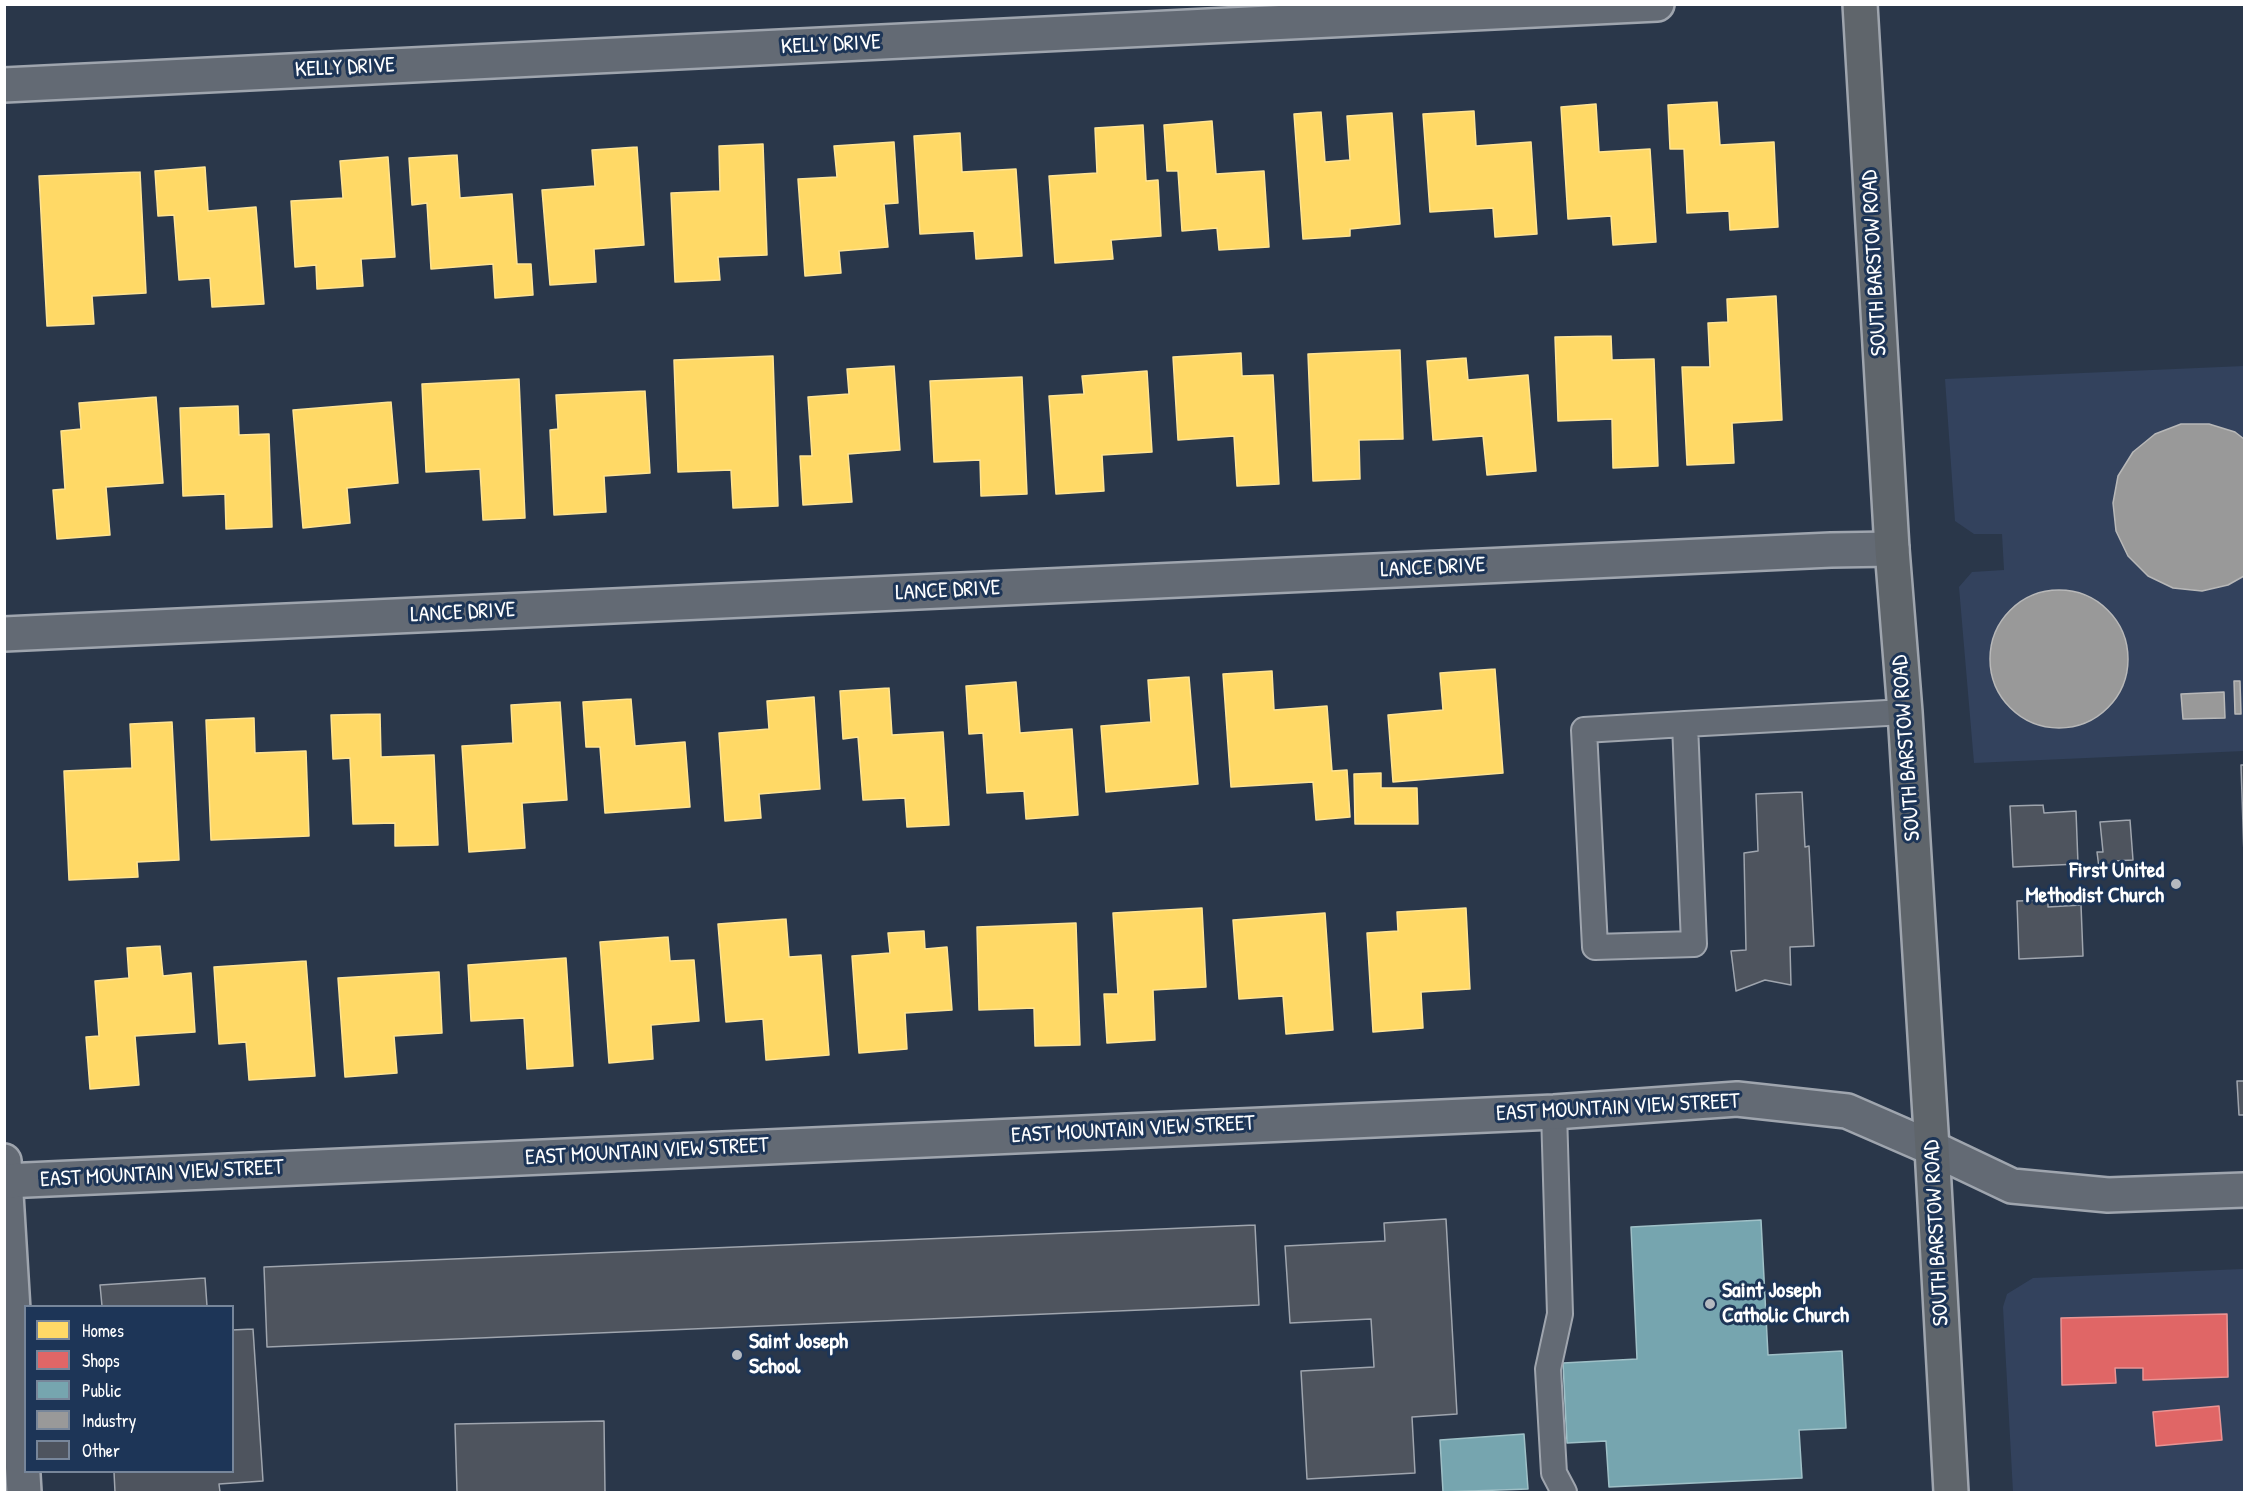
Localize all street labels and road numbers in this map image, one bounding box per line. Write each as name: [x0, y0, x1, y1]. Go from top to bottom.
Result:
street label: KELLY DRIVE: [780, 29, 882, 61]
street label: KELLY DRIVE: [294, 52, 396, 84]
street label: SOUTH BARSTOW ROAD: [1857, 169, 1893, 357]
street label: LANCE DRIVE: [1380, 552, 1486, 584]
street label: LANCE DRIVE: [895, 575, 1001, 607]
street label: LANCE DRIVE: [410, 597, 516, 629]
street label: SOUTH BARSTOW ROAD: [1887, 654, 1927, 842]
street label: EAST MOUNTAIN VIEW STREET: [1495, 1088, 1741, 1128]
street label: EAST MOUNTAIN VIEW STREET: [1010, 1110, 1256, 1150]
street label: EAST MOUNTAIN VIEW STREET: [524, 1132, 770, 1172]
street label: SOUTH BARSTOW ROAD: [1919, 1139, 1955, 1327]
street label: EAST MOUNTAIN VIEW STREET: [39, 1154, 285, 1194]

